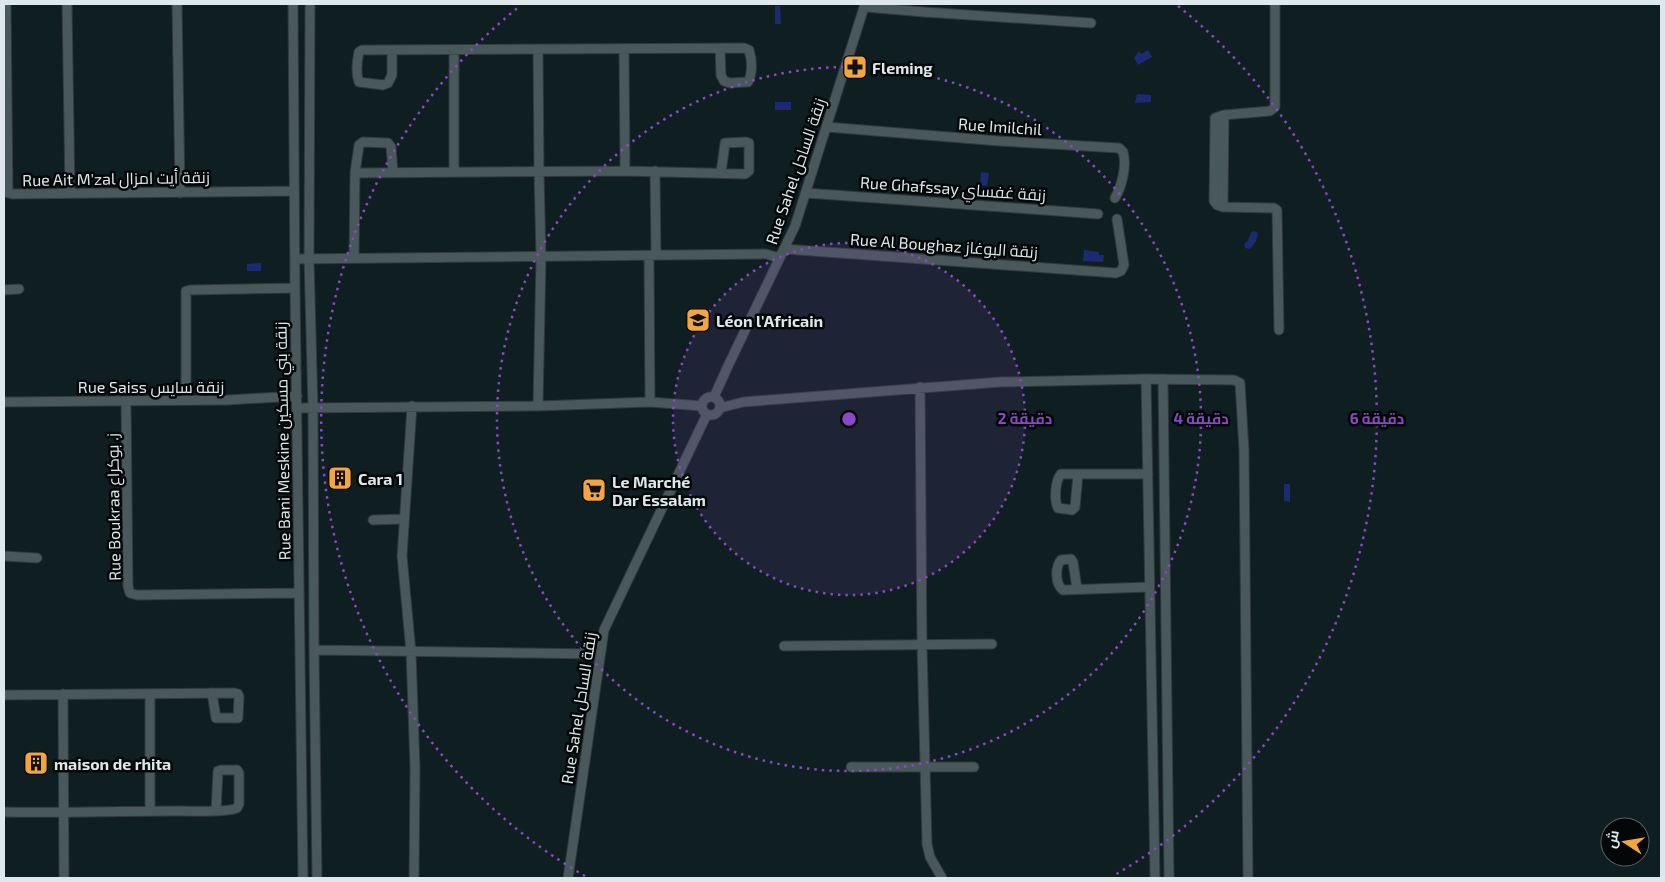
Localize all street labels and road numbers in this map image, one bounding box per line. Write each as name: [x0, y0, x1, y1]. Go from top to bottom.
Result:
street label: Rue Sahel زنقة الساحل: [761, 95, 831, 247]
street label: Rue Imilchil: [957, 114, 1043, 138]
street label: Rue Ait M'zal زنقة أيت امزال: [22, 167, 210, 191]
street label: Rue Ghafssay زنقة غفساي: [859, 172, 1047, 209]
street label: Rue Al Boughaz زنقة البوغاز: [849, 229, 1038, 262]
street label: Rue Bani Meskine زنقة بني مسكين: [270, 321, 299, 560]
street label: Rue Saiss زنقة سايس: [78, 377, 224, 398]
street label: Rue Boukraa ز. بوكراع: [102, 433, 127, 581]
street label: Rue Sahel زنقة الساحل: [557, 631, 601, 786]

